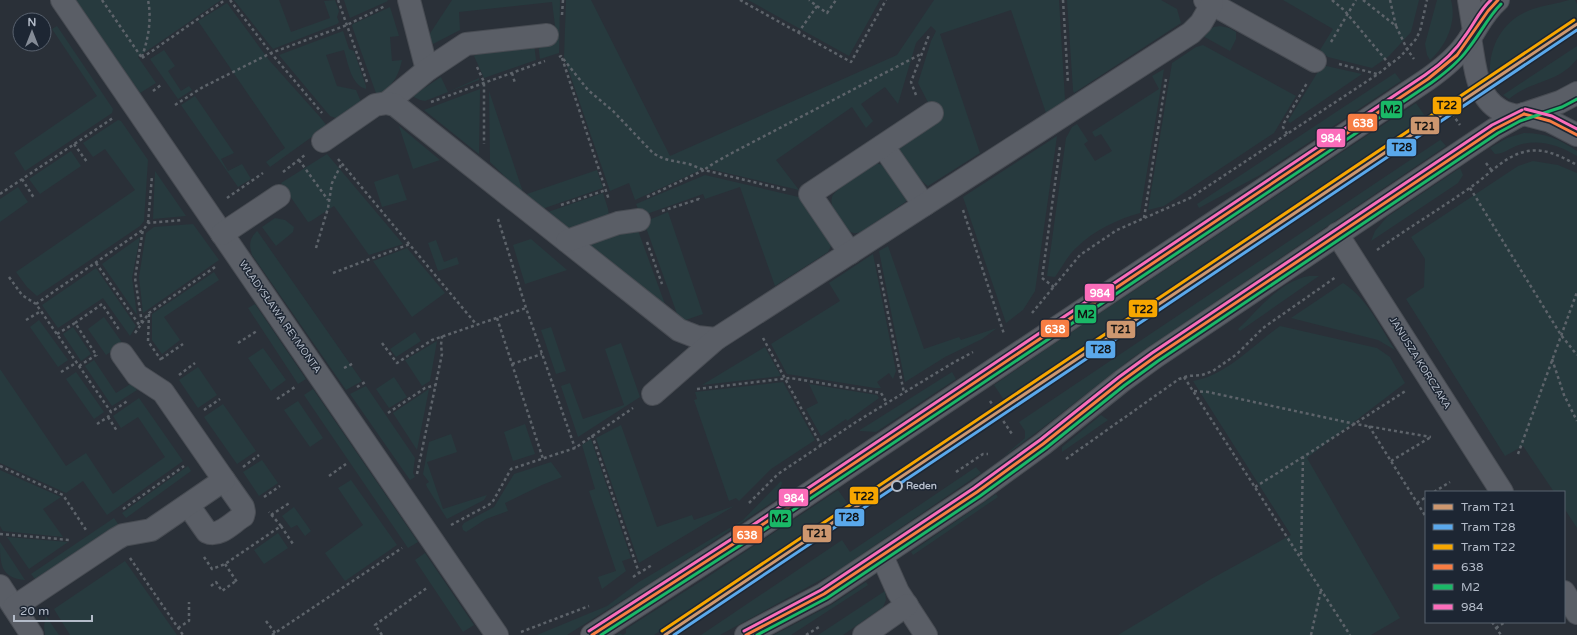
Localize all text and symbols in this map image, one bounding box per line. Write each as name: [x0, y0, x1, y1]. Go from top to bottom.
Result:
north arrow: [12, 12, 52, 52]
text: N: [28, 16, 36, 29]
line badge: T22: [1432, 96, 1462, 115]
text: T22: [1436, 99, 1457, 112]
line badge: M2: [1380, 100, 1403, 119]
text: M2: [1383, 103, 1401, 116]
line badge: 638: [1347, 113, 1378, 132]
line badge: T21: [1410, 116, 1440, 135]
text: 638: [1353, 117, 1373, 130]
text: T21: [1414, 120, 1435, 133]
line badge: 984: [1316, 128, 1346, 148]
text: 984: [1321, 132, 1341, 145]
line badge: T28: [1386, 138, 1417, 157]
text: T28: [1391, 141, 1412, 154]
street label: WŁADYSŁAWA REYMONTA: [236, 258, 324, 376]
line badge: 984: [1084, 283, 1115, 302]
text: 984: [1090, 287, 1110, 300]
line badge: T22: [1128, 299, 1158, 318]
text: T22: [1132, 303, 1153, 316]
line badge: M2: [1074, 304, 1097, 324]
text: M2: [1077, 308, 1095, 321]
street label: JANUSZA KORCZAKA: [1387, 315, 1453, 411]
line badge: 638: [1040, 319, 1070, 338]
line badge: T21: [1106, 320, 1136, 339]
text: 638: [1045, 323, 1065, 336]
text: T21: [1110, 323, 1131, 336]
line badge: T28: [1085, 340, 1116, 359]
text: T28: [1090, 343, 1111, 356]
marker: Reden: [891, 480, 903, 492]
place label: Reden: [906, 480, 937, 492]
line badge: T22: [849, 486, 879, 505]
line badge: 984: [778, 488, 809, 507]
text: T22: [853, 490, 874, 503]
legend: [1425, 491, 1565, 623]
text: 984: [784, 492, 804, 505]
text: Tram T21: [1461, 500, 1515, 514]
line badge: T28: [834, 508, 865, 527]
line badge: M2: [769, 509, 792, 528]
text: T28: [838, 511, 859, 524]
text: M2: [771, 512, 789, 525]
text: Tram T28: [1461, 520, 1515, 534]
line badge: T21: [802, 524, 832, 543]
line badge: 638: [732, 525, 763, 544]
text: T21: [806, 527, 827, 540]
text: 638: [737, 529, 757, 542]
text: Tram T22: [1461, 540, 1515, 554]
text: 638: [1461, 560, 1484, 574]
text: M2: [1461, 580, 1480, 594]
scale bar: [14, 597, 92, 623]
text: 984: [1461, 600, 1484, 614]
text: 20 m: [20, 604, 49, 618]

